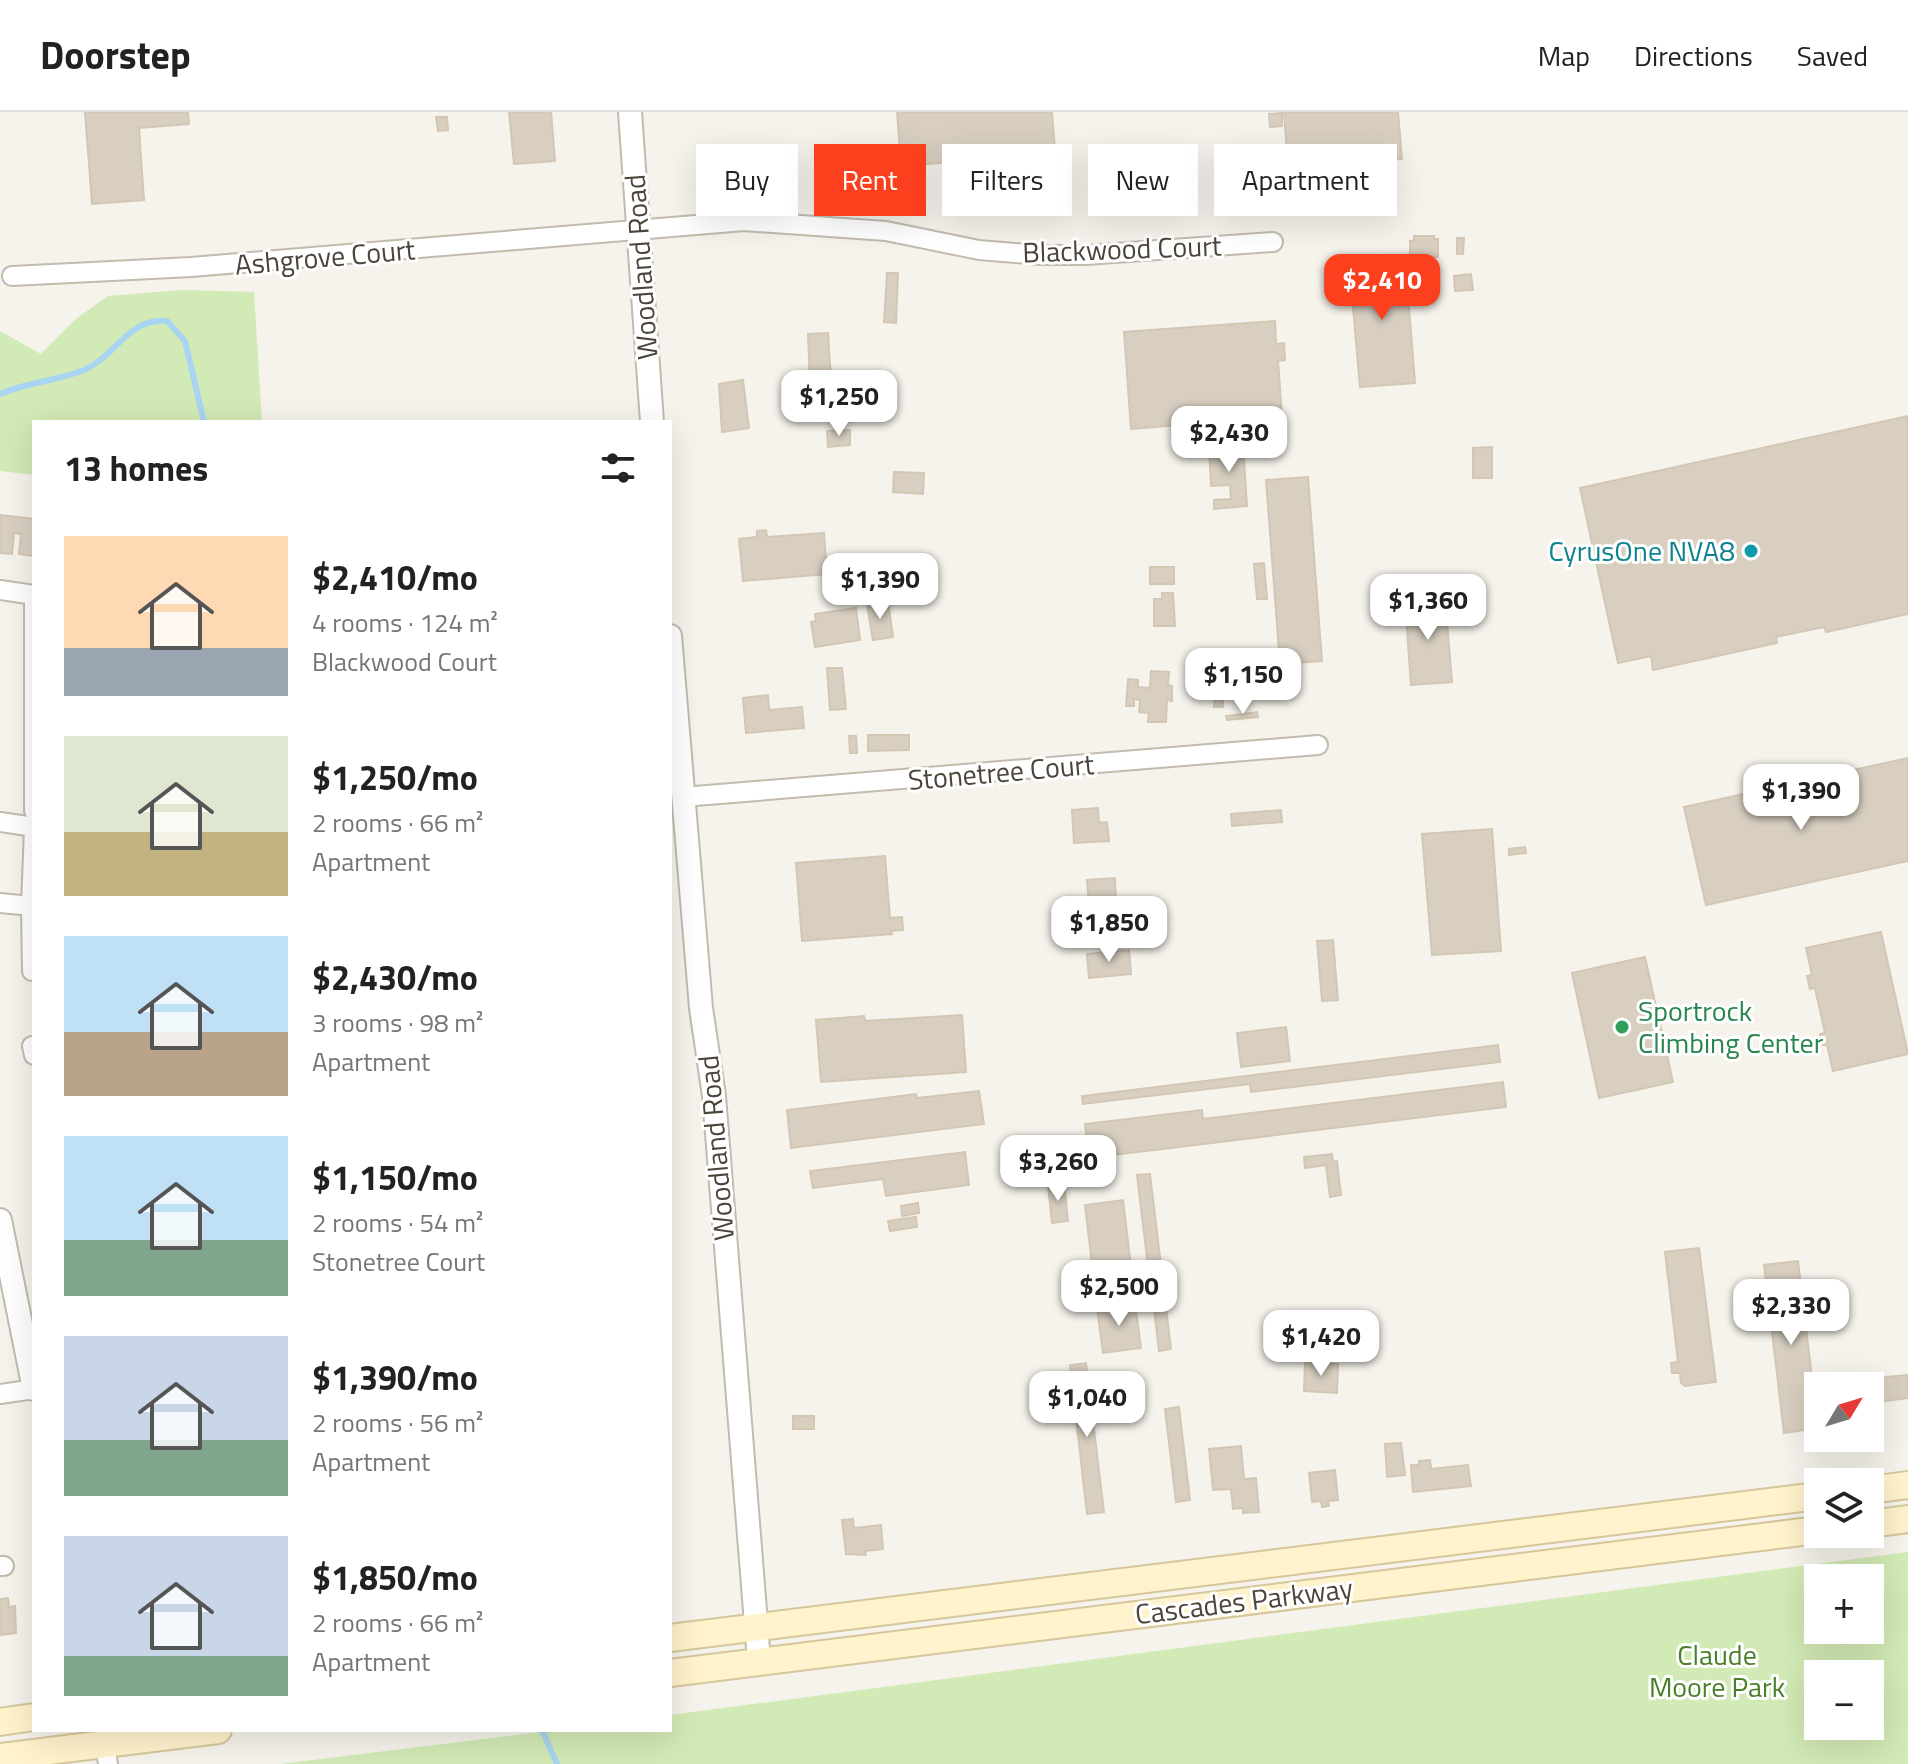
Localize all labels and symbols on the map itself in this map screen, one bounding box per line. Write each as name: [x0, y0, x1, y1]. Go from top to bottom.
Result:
street label: Woodland Road: [613, 173, 668, 361]
street label: Blackwood Court: [1022, 224, 1222, 273]
street label: Ashgrove Court: [233, 227, 417, 286]
pin: $2,410: [1317, 254, 1447, 322]
pin: $1,250: [774, 370, 904, 438]
pin: $2,430: [1164, 406, 1294, 474]
place label: CyrusOne NVA8: [1548, 529, 1735, 572]
marker: CyrusOne NVA8: [1742, 542, 1760, 560]
pin: $1,390: [815, 553, 945, 621]
pin: $1,360: [1363, 574, 1493, 642]
pin: $1,150: [1178, 648, 1308, 716]
street label: Stonetree Court: [906, 742, 1096, 801]
pin: $1,390: [1736, 764, 1866, 832]
pin: $1,850: [1044, 896, 1174, 964]
place label: Sportrock Climbing Center: [1638, 989, 1824, 1064]
marker: Sportrock Climbing Center: [1613, 1018, 1631, 1036]
street label: Woodland Road: [686, 1054, 745, 1242]
pin: $3,260: [993, 1135, 1123, 1203]
pin: $2,500: [1054, 1260, 1184, 1328]
pin: $2,330: [1726, 1279, 1856, 1347]
pin: $1,420: [1256, 1310, 1386, 1378]
pin: $1,040: [1022, 1371, 1152, 1439]
north arrow: [1804, 1372, 1884, 1452]
street label: Cascades Parkway: [1133, 1566, 1355, 1635]
park label: Claude Moore Park: [1649, 1633, 1785, 1708]

